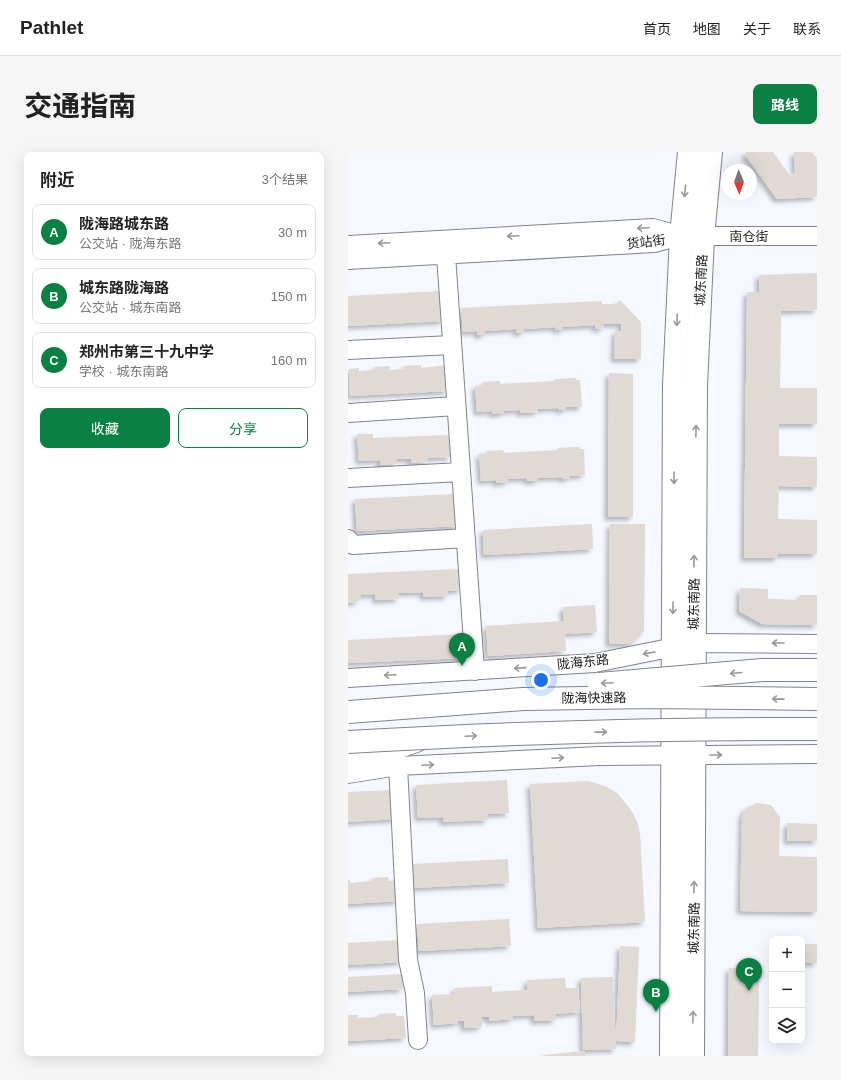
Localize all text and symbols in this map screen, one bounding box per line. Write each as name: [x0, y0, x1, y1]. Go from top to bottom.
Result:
text: Pathlet: [20, 17, 83, 38]
text: 首页: [643, 21, 671, 37]
text: 地图: [693, 21, 721, 37]
text: 关于: [743, 21, 771, 37]
text: 联系: [793, 21, 821, 37]
button: 路线: [753, 84, 817, 124]
text: 交通指南: [24, 91, 136, 122]
north arrow: [721, 164, 757, 200]
text: 附近: [40, 171, 74, 190]
text: 3个结果: [262, 172, 308, 187]
one-way arrow: [682, 184, 689, 197]
text: 陇海路城东路: [79, 215, 169, 232]
text: A: [49, 225, 59, 240]
text: 30 m: [278, 225, 307, 240]
one-way arrow: [637, 225, 650, 232]
street label: 南仓街: [729, 229, 769, 244]
one-way arrow: [507, 232, 520, 239]
street label: 货站街: [626, 232, 666, 252]
text: 公交站 · 陇海东路: [79, 236, 182, 251]
one-way arrow: [378, 239, 391, 246]
street label: 城东南路: [692, 254, 710, 306]
text: 城东路陇海路: [79, 279, 169, 296]
text: B: [49, 289, 59, 304]
text: 150 m: [271, 289, 307, 304]
text: 公交站 · 城东南路: [79, 300, 182, 315]
one-way arrow: [673, 313, 680, 326]
text: 郑州市第三十九中学: [79, 343, 214, 360]
text: C: [49, 353, 59, 368]
text: 160 m: [271, 353, 307, 368]
text: 学校 · 城东南路: [79, 364, 169, 379]
button: 收藏: [40, 408, 170, 448]
button: 分享: [178, 408, 308, 448]
one-way arrow: [692, 425, 700, 438]
one-way arrow: [670, 471, 678, 484]
one-way arrow: [691, 555, 698, 568]
street label: 城东南路: [686, 578, 702, 630]
one-way arrow: [669, 601, 677, 614]
pin: A: [449, 633, 475, 666]
one-way arrow: [772, 640, 785, 647]
one-way arrow: [643, 649, 656, 657]
street label: 陇海东路: [556, 652, 610, 672]
one-way arrow: [514, 664, 527, 671]
one-way arrow: [730, 669, 743, 676]
your location: [531, 670, 551, 690]
one-way arrow: [384, 672, 397, 679]
one-way arrow: [601, 680, 614, 687]
street label: 陇海快速路: [561, 690, 627, 706]
one-way arrow: [772, 695, 785, 703]
one-way arrow: [594, 728, 607, 736]
one-way arrow: [464, 732, 477, 740]
one-way arrow: [709, 751, 722, 759]
one-way arrow: [551, 754, 564, 761]
one-way arrow: [421, 761, 434, 768]
one-way arrow: [691, 881, 698, 894]
street label: 城东南路: [686, 902, 702, 954]
map controls: [769, 936, 805, 1044]
button: +: [769, 936, 805, 972]
pin: C: [736, 958, 762, 991]
button: −: [769, 972, 805, 1008]
pin: B: [643, 979, 669, 1012]
button: layers: [769, 1008, 805, 1044]
one-way arrow: [689, 1011, 697, 1024]

